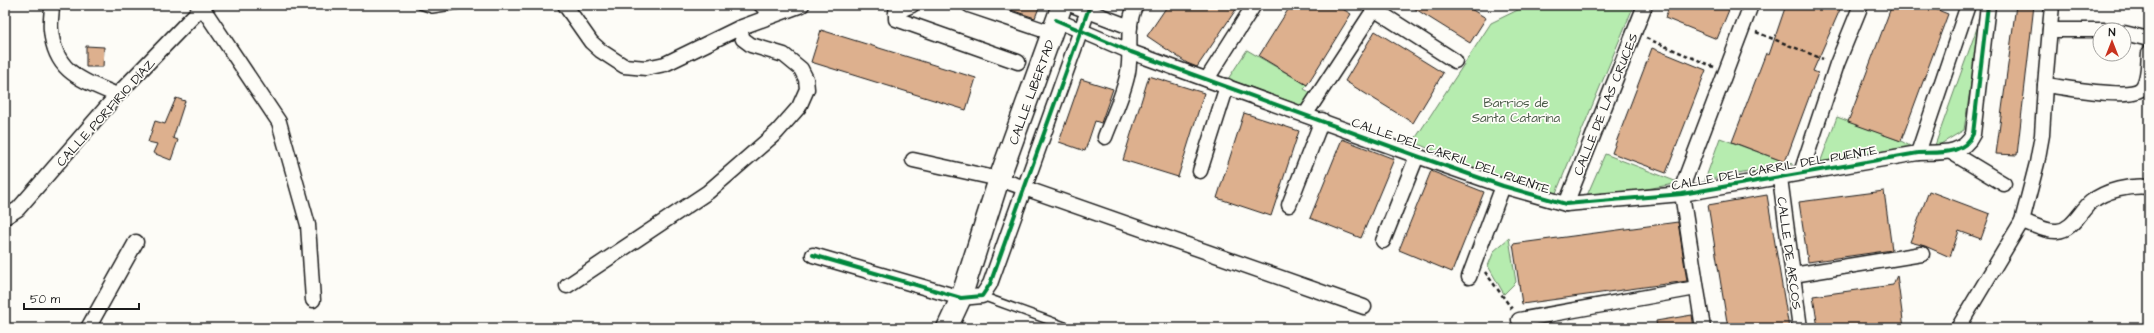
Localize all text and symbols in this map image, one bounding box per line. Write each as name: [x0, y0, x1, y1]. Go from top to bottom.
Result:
north arrow: [2092, 22, 2132, 62]
text: N: [2109, 25, 2116, 40]
street label: CALLE DE LAS CRUCES: [1569, 31, 1643, 178]
street label: CALLE LIBERTAD: [1005, 37, 1059, 147]
street label: CALLE PORFIRIO DÍAZ: [52, 55, 159, 171]
park label: Barrios de Santa Catarina: [1472, 94, 1561, 127]
street label: CALLE DEL CARRIL DEL PUENTE: [1349, 113, 1552, 199]
street label: CALLE DEL CARRIL DEL PUENTE: [1670, 141, 1879, 195]
street label: CALLE DE ARCOS: [1772, 196, 1806, 311]
scale bar: [24, 285, 139, 311]
text: 50 m: [30, 291, 61, 308]

